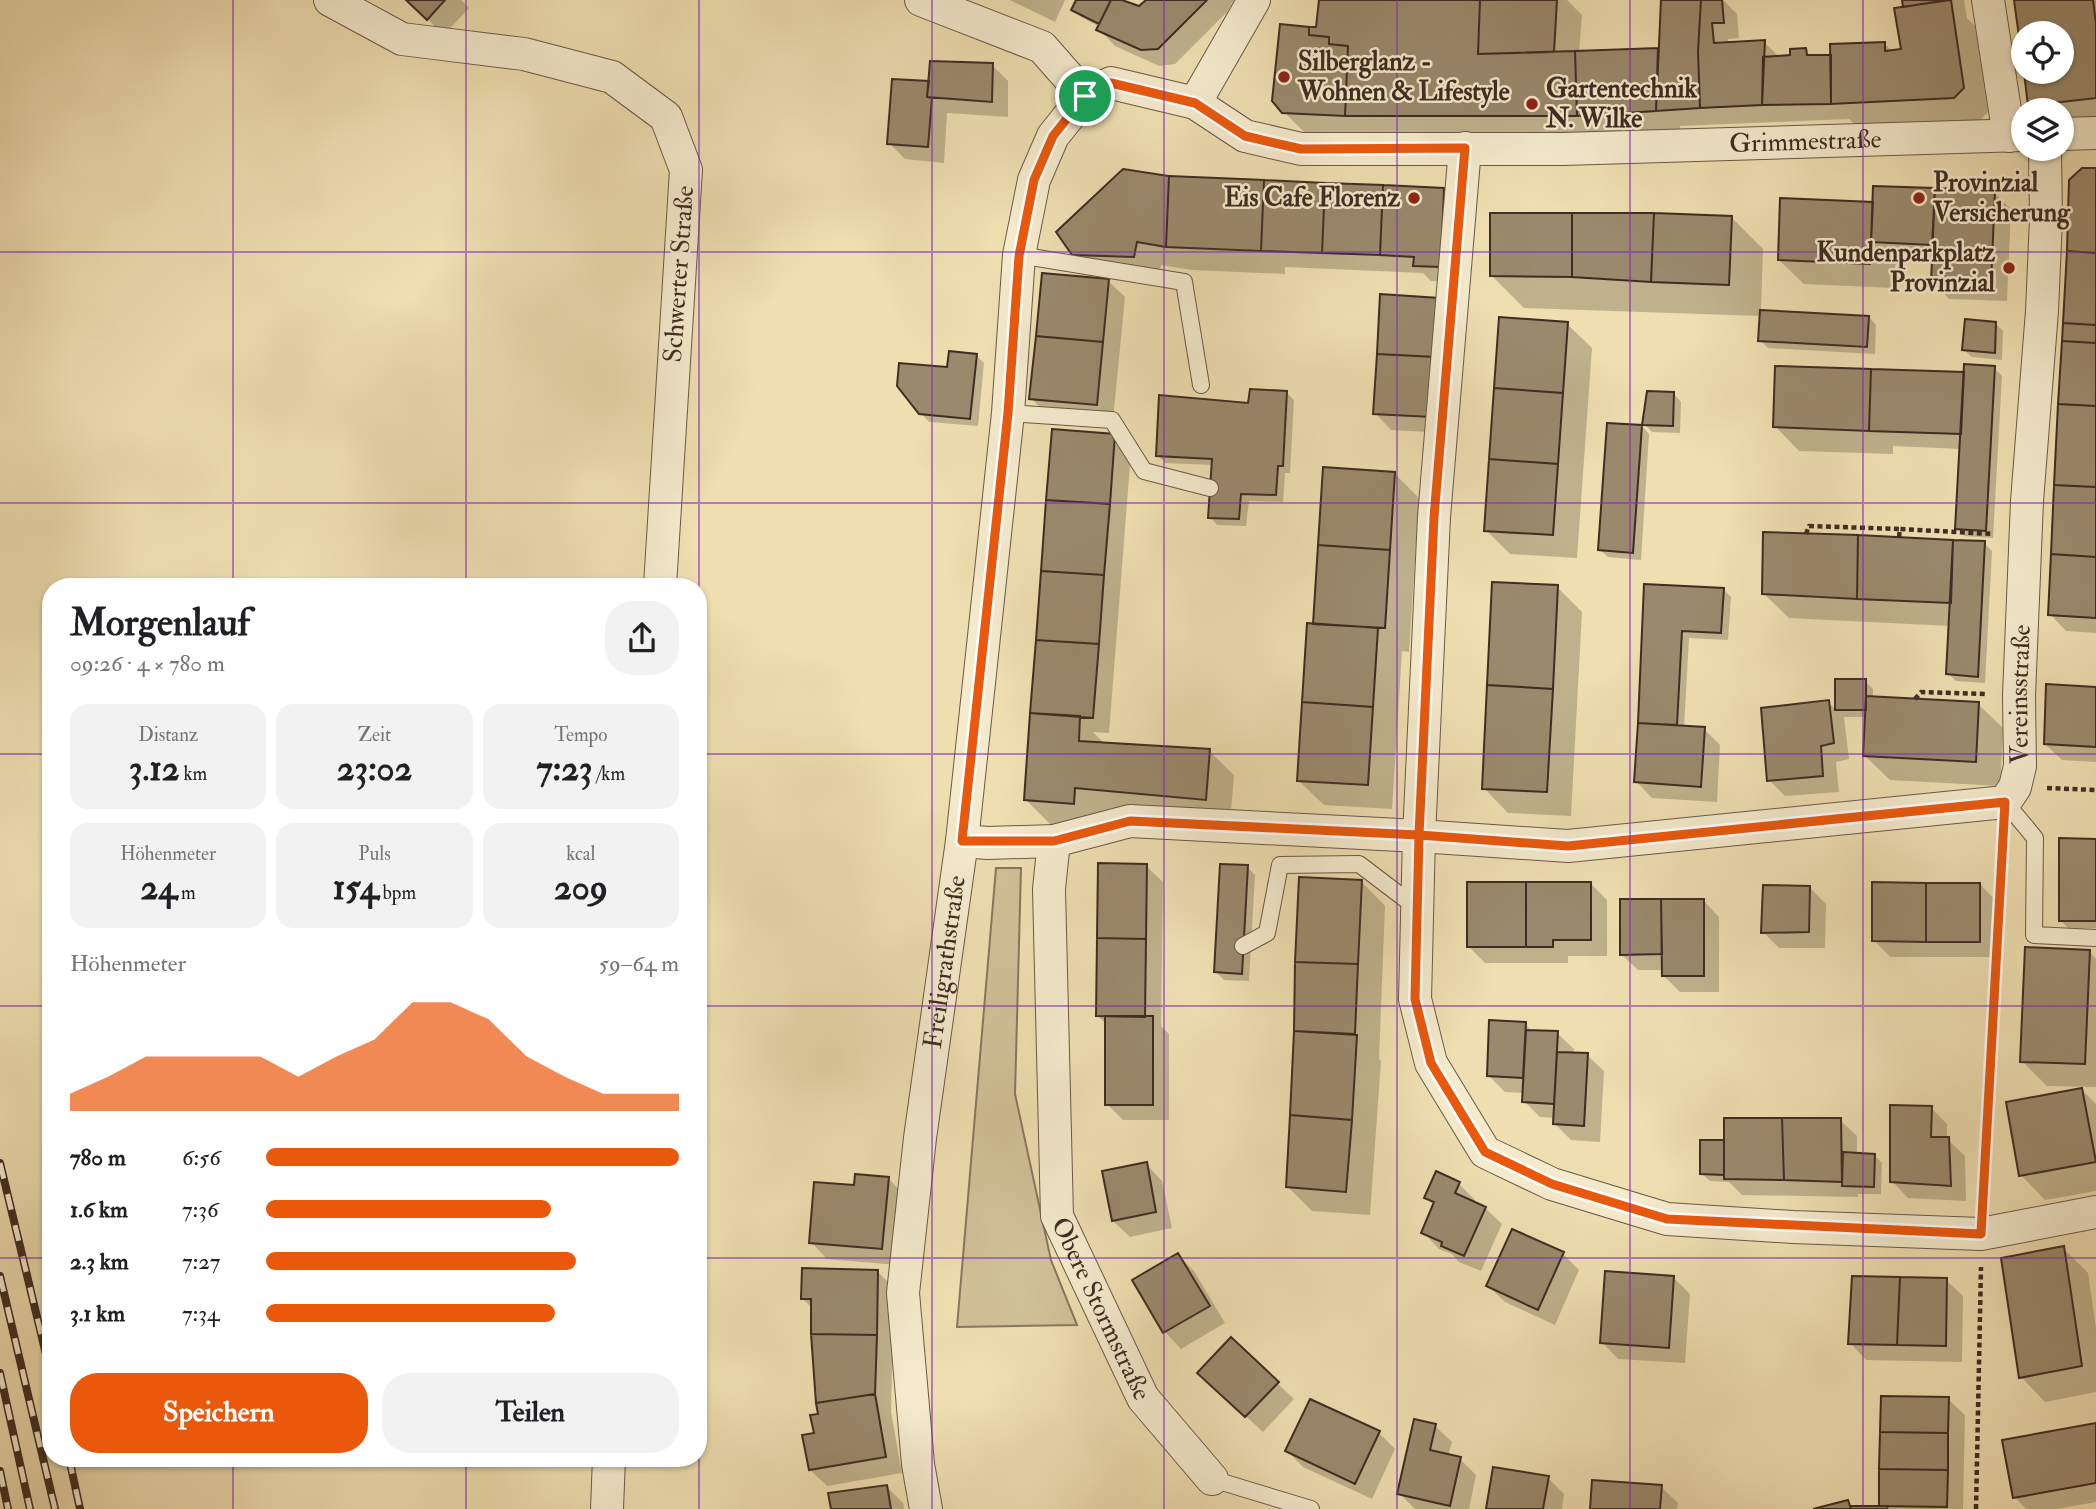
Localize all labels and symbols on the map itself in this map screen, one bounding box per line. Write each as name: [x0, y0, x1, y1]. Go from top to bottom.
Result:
place label: Silberglanz - Wohnen & Lifestyle: [1297, 46, 1510, 109]
pin: [1055, 66, 1115, 126]
marker: Silberglanz - Wohnen & Lifestyle: [1276, 69, 1292, 85]
place label: Gartentechnik N. Wilke: [1545, 73, 1698, 135]
marker: Gartentechnik N. Wilke: [1524, 96, 1540, 112]
street label: Grimmestraße: [1729, 123, 1882, 160]
place label: Provinzial Versicherung: [1932, 167, 2071, 230]
place label: Eis Cafe Florenz: [1224, 182, 1400, 214]
street label: Schwerter Straße: [657, 184, 701, 364]
marker: Eis Cafe Florenz: [1406, 190, 1422, 206]
marker: Provinzial Versicherung: [1911, 190, 1927, 206]
place label: Kundenparkplatz Provinzial: [1817, 237, 1995, 299]
marker: Kundenparkplatz Provinzial: [2001, 260, 2017, 276]
street label: Vereinsstraße: [2003, 624, 2038, 764]
street label: Freiligrathstraße: [917, 873, 973, 1051]
street label: Obere Stormstraße: [1044, 1212, 1158, 1406]

